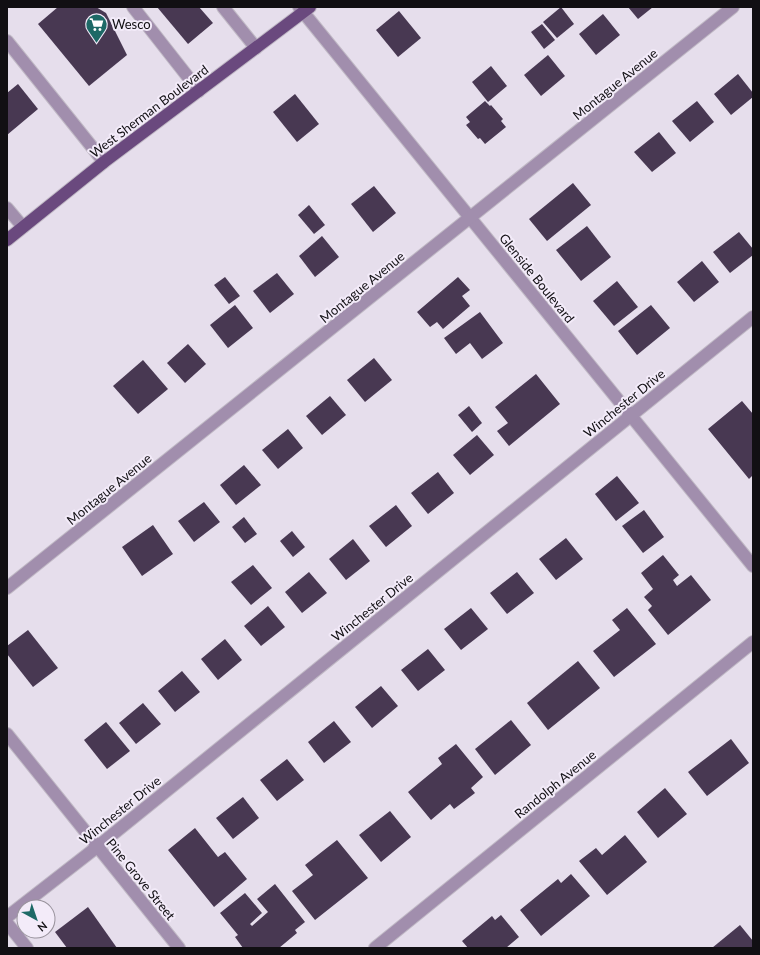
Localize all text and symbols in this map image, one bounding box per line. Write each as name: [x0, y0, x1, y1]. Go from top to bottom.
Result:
supermarket icon: Wesco: [84, 11, 110, 44]
place label: Wesco: [112, 16, 151, 32]
street label: Montague Avenue: [569, 45, 661, 123]
street label: West Sherman Boulevard: [87, 61, 211, 161]
street label: Glenside Boulevard: [496, 230, 578, 326]
street label: Montague Avenue: [316, 248, 408, 326]
street label: Winchester Drive: [580, 365, 668, 441]
street label: Montague Avenue: [63, 450, 155, 528]
street label: Winchester Drive: [328, 569, 416, 645]
street label: Randolph Avenue: [511, 746, 599, 822]
street label: Winchester Drive: [76, 772, 164, 848]
street label: Pine Grove Street: [103, 835, 179, 923]
north arrow: [16, 899, 56, 939]
text: N: [35, 919, 50, 935]

